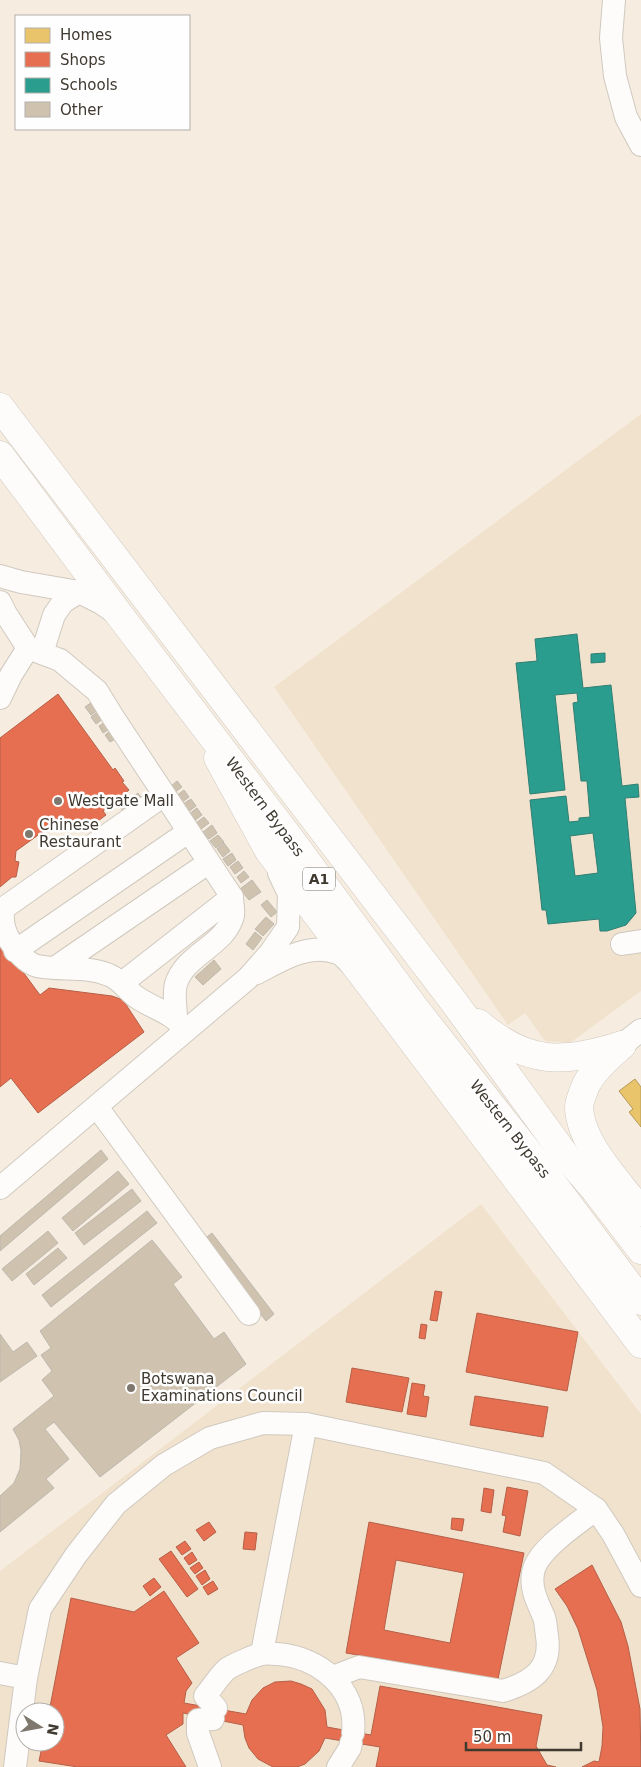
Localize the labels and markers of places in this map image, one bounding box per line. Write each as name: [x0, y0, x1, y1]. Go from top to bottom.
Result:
place label: Westgate Mall: [68, 792, 174, 810]
marker: Westgate Mall: [52, 795, 64, 807]
place label: Chinese Restaurant: [39, 816, 121, 851]
marker: Chinese Restaurant: [23, 828, 35, 840]
place label: Botswana Examinations Council: [141, 1370, 303, 1405]
marker: Botswana Examinations Council: [125, 1382, 137, 1394]

